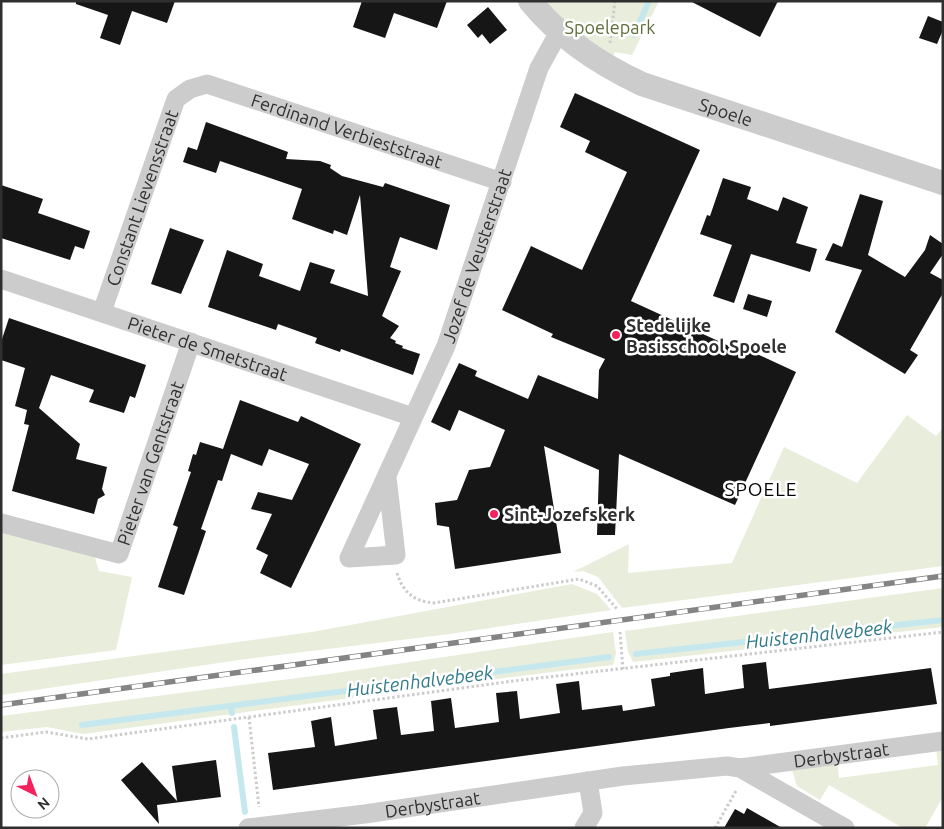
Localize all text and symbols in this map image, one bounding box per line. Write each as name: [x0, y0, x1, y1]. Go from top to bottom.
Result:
park label: Spoelepark: [565, 17, 655, 37]
street label: Ferdinand Verbieststraat: [249, 89, 445, 172]
street label: Spoele: [697, 94, 755, 130]
street label: Constant Lievensstraat: [102, 107, 182, 288]
street label: Jozef de Veusterstraat: [438, 166, 515, 346]
street label: Pieter de Smetstraat: [125, 312, 290, 384]
place label: Stedelijke Basisschool Spoele: [626, 315, 787, 356]
marker: Stedelijke Basisschool Spoele: [610, 329, 622, 341]
street label: Pieter van Gentstraat: [113, 378, 187, 548]
district label: SPOELE: [724, 478, 798, 500]
place label: Sint-Jozefskerk: [504, 504, 635, 524]
marker: Sint-Jozefskerk: [488, 508, 500, 520]
water label: Huistenhalvebeek: [745, 615, 894, 653]
water label: Huistenhalvebeek: [346, 661, 495, 701]
street label: Derbystraat: [792, 738, 890, 771]
north arrow: [10, 769, 60, 819]
street label: Derbystraat: [384, 787, 481, 821]
text: N: [34, 794, 53, 813]

